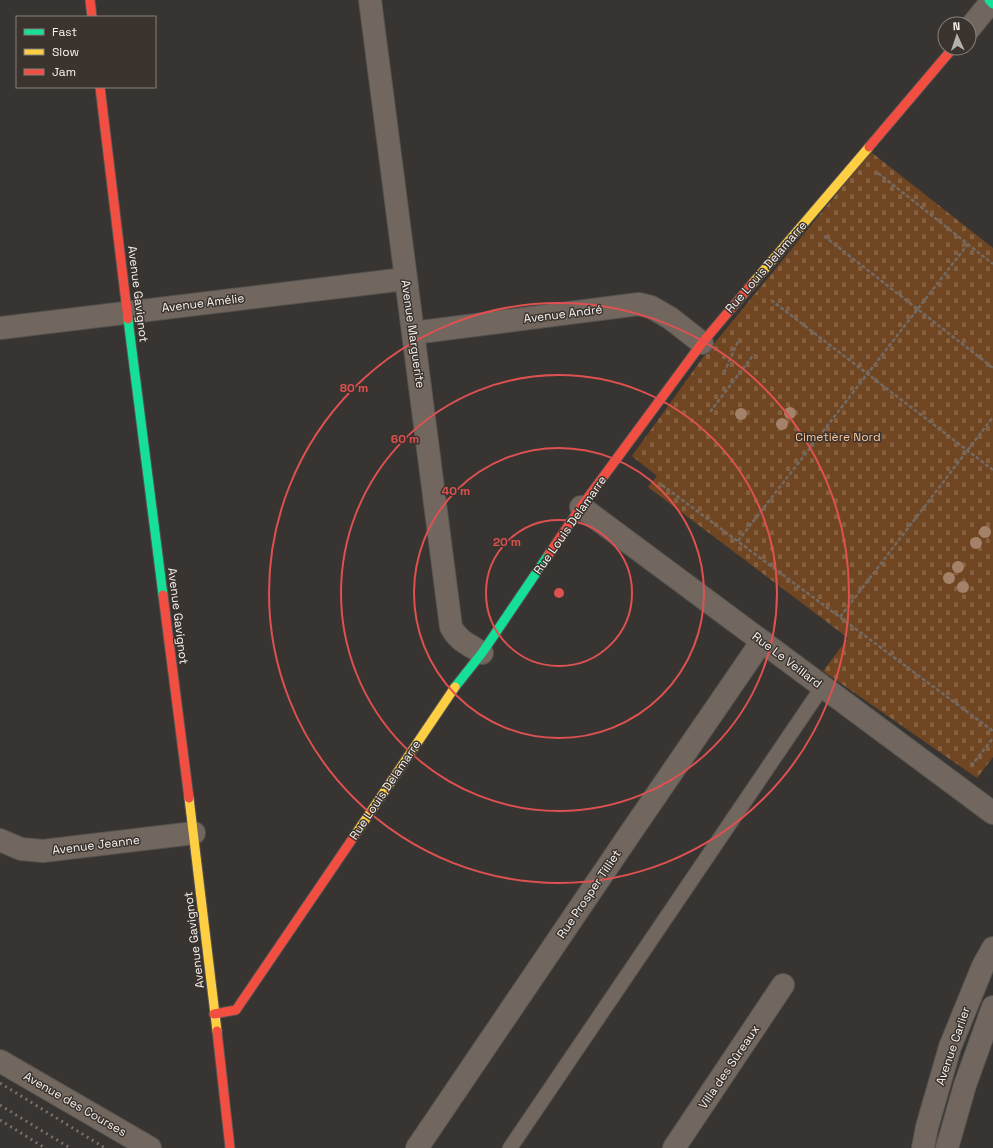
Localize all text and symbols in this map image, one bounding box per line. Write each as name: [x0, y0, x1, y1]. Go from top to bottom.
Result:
legend: [16, 16, 156, 88]
north arrow: [937, 16, 977, 56]
text: N: [952, 19, 961, 33]
text: Fast: [52, 24, 77, 40]
text: Slow: [52, 44, 79, 60]
text: Jam: [52, 64, 76, 80]
street label: Rue Louis Delamarre: [722, 218, 810, 316]
street label: Avenue Gavignot: [124, 245, 152, 343]
street label: Avenue Marguerite: [397, 279, 429, 389]
street label: Avenue Amélie: [161, 290, 245, 316]
street label: Avenue André: [523, 301, 603, 327]
text: 80 m: [340, 380, 368, 396]
park label: Cimetière Nord: [795, 429, 881, 445]
text: 60 m: [391, 431, 419, 447]
street label: Rue Louis Delamarre: [530, 473, 610, 577]
text: 40 m: [442, 483, 470, 499]
text: 20 m: [493, 534, 521, 550]
street label: Avenue Gavignot: [164, 567, 192, 665]
centre of rings: [552, 586, 566, 600]
street label: Rue Le Veillard: [749, 628, 825, 692]
street label: Rue Louis Delamarre: [346, 737, 424, 843]
street label: Avenue Jeanne: [51, 832, 141, 858]
street label: Rue Prosper Tilliet: [553, 847, 625, 941]
street label: Avenue Gavignot: [180, 891, 208, 989]
street label: Avenue Carlier: [932, 1004, 974, 1087]
street label: Villa des Sûreaux: [695, 1022, 763, 1112]
street label: Avenue des Courses: [21, 1068, 129, 1140]

